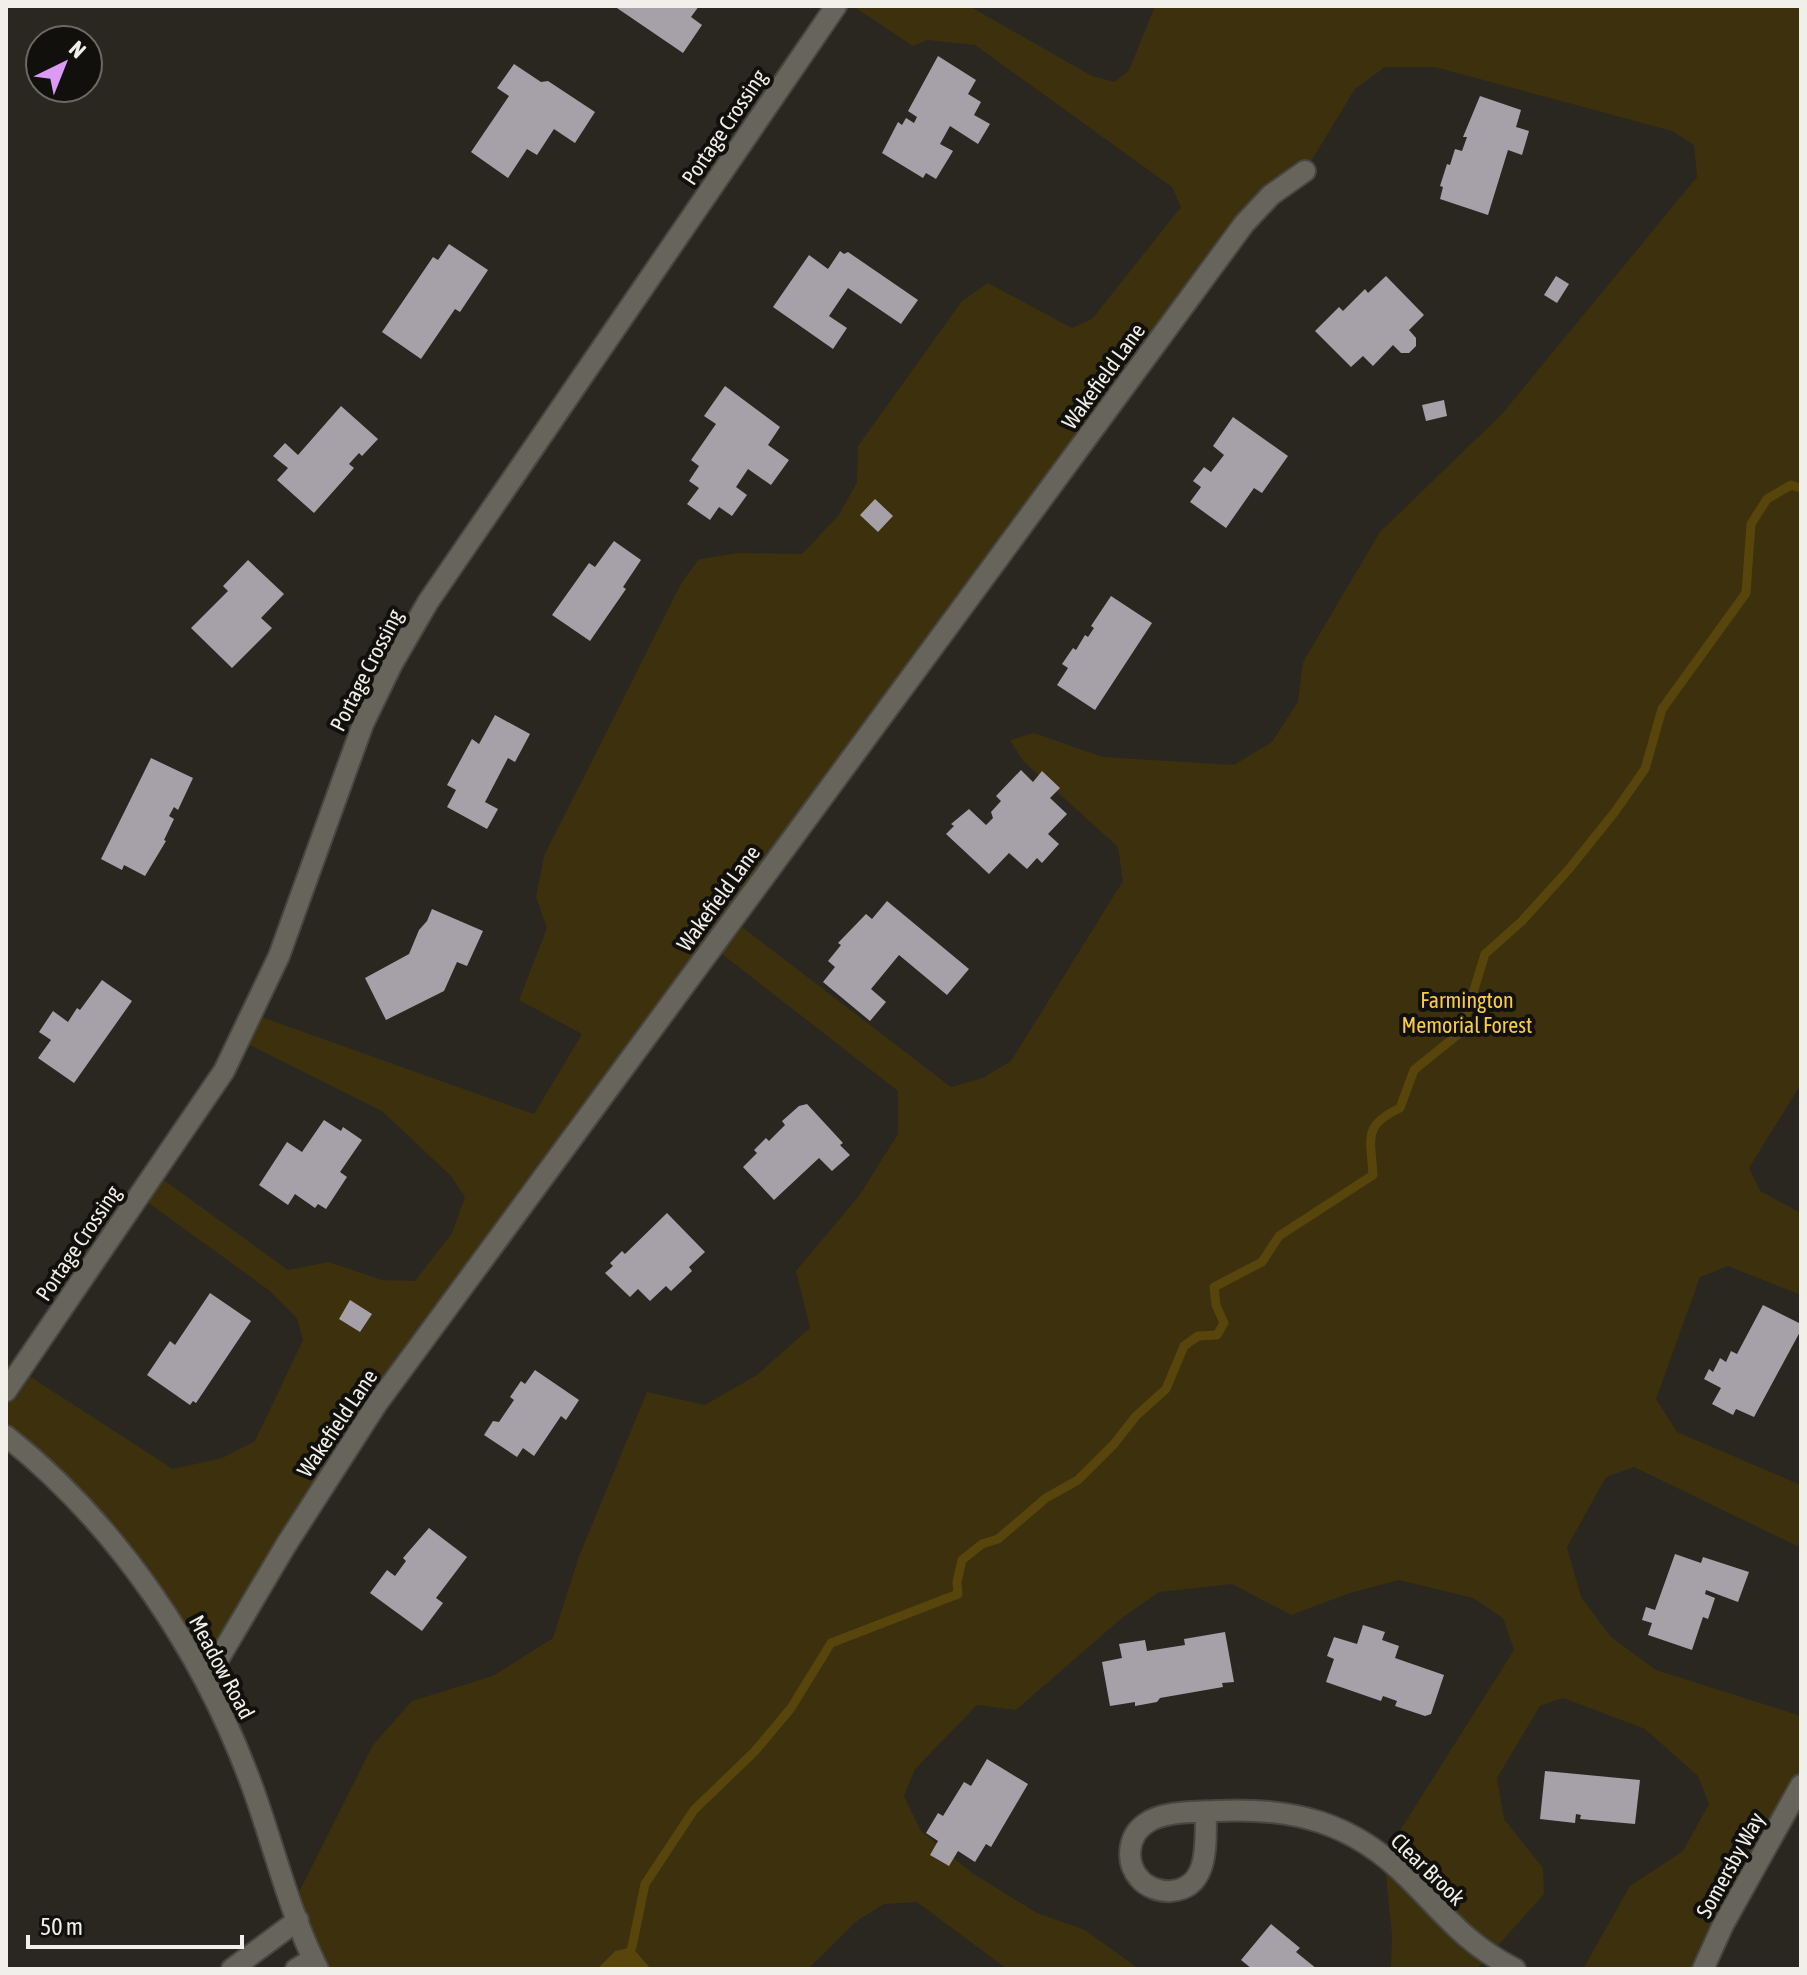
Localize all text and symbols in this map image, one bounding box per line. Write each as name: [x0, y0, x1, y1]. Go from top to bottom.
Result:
north arrow: [24, 24, 104, 104]
text: N: [64, 35, 91, 63]
street label: Portage Crossing: [676, 64, 772, 189]
street label: Wakefield Lane: [1056, 318, 1150, 434]
street label: Portage Crossing: [324, 604, 408, 735]
street label: Wakefield Lane: [671, 840, 765, 956]
park label: Farmington Memorial Forest: [1402, 987, 1532, 1038]
street label: Portage Crossing: [30, 1180, 126, 1305]
street label: Wakefield Lane: [291, 1364, 383, 1482]
street label: Meadow Road: [184, 1611, 260, 1723]
street label: Somersby Way: [1690, 1808, 1770, 1922]
street label: Clear Brook: [1386, 1828, 1471, 1911]
scale bar: [28, 1899, 242, 1949]
text: 50 m: [40, 1913, 83, 1940]

